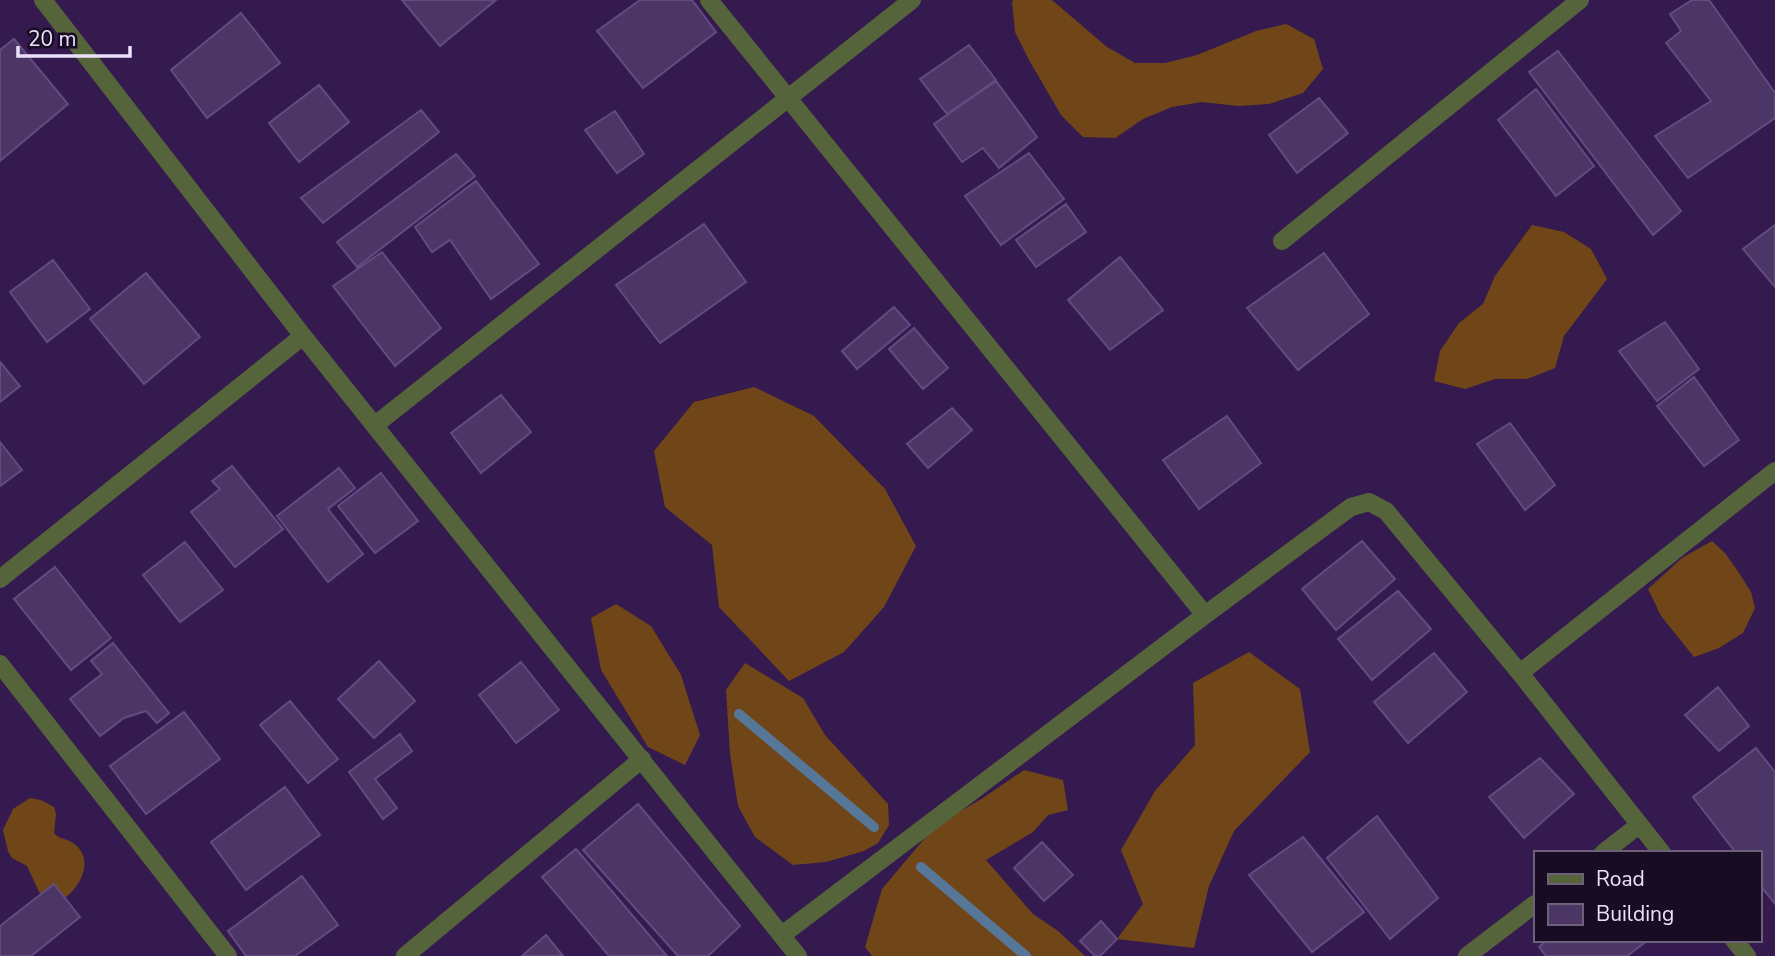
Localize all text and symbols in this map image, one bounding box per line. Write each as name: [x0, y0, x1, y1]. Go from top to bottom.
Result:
scale bar: [18, 14, 130, 58]
text: 20 m: [28, 25, 77, 53]
legend: [1534, 851, 1761, 942]
text: Road: [1596, 865, 1645, 893]
text: Building: [1596, 900, 1674, 928]

